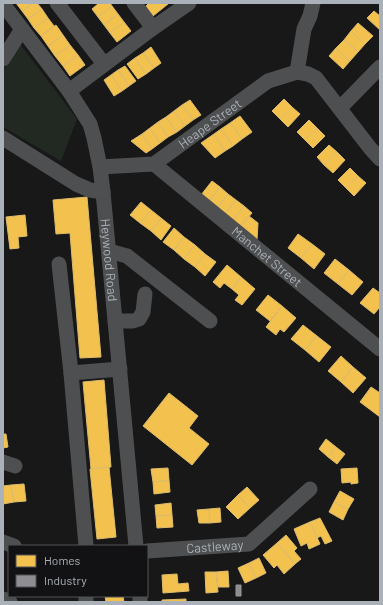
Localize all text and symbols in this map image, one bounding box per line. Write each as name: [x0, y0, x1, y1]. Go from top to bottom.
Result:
street label: Heape Street: [175, 95, 244, 152]
street label: Heywood Road: [98, 218, 121, 302]
street label: Manchet Street: [229, 223, 305, 290]
street label: Castleway: [186, 536, 244, 556]
legend: [8, 545, 148, 597]
text: Homes: [44, 553, 81, 567]
text: Industry: [44, 573, 87, 587]

